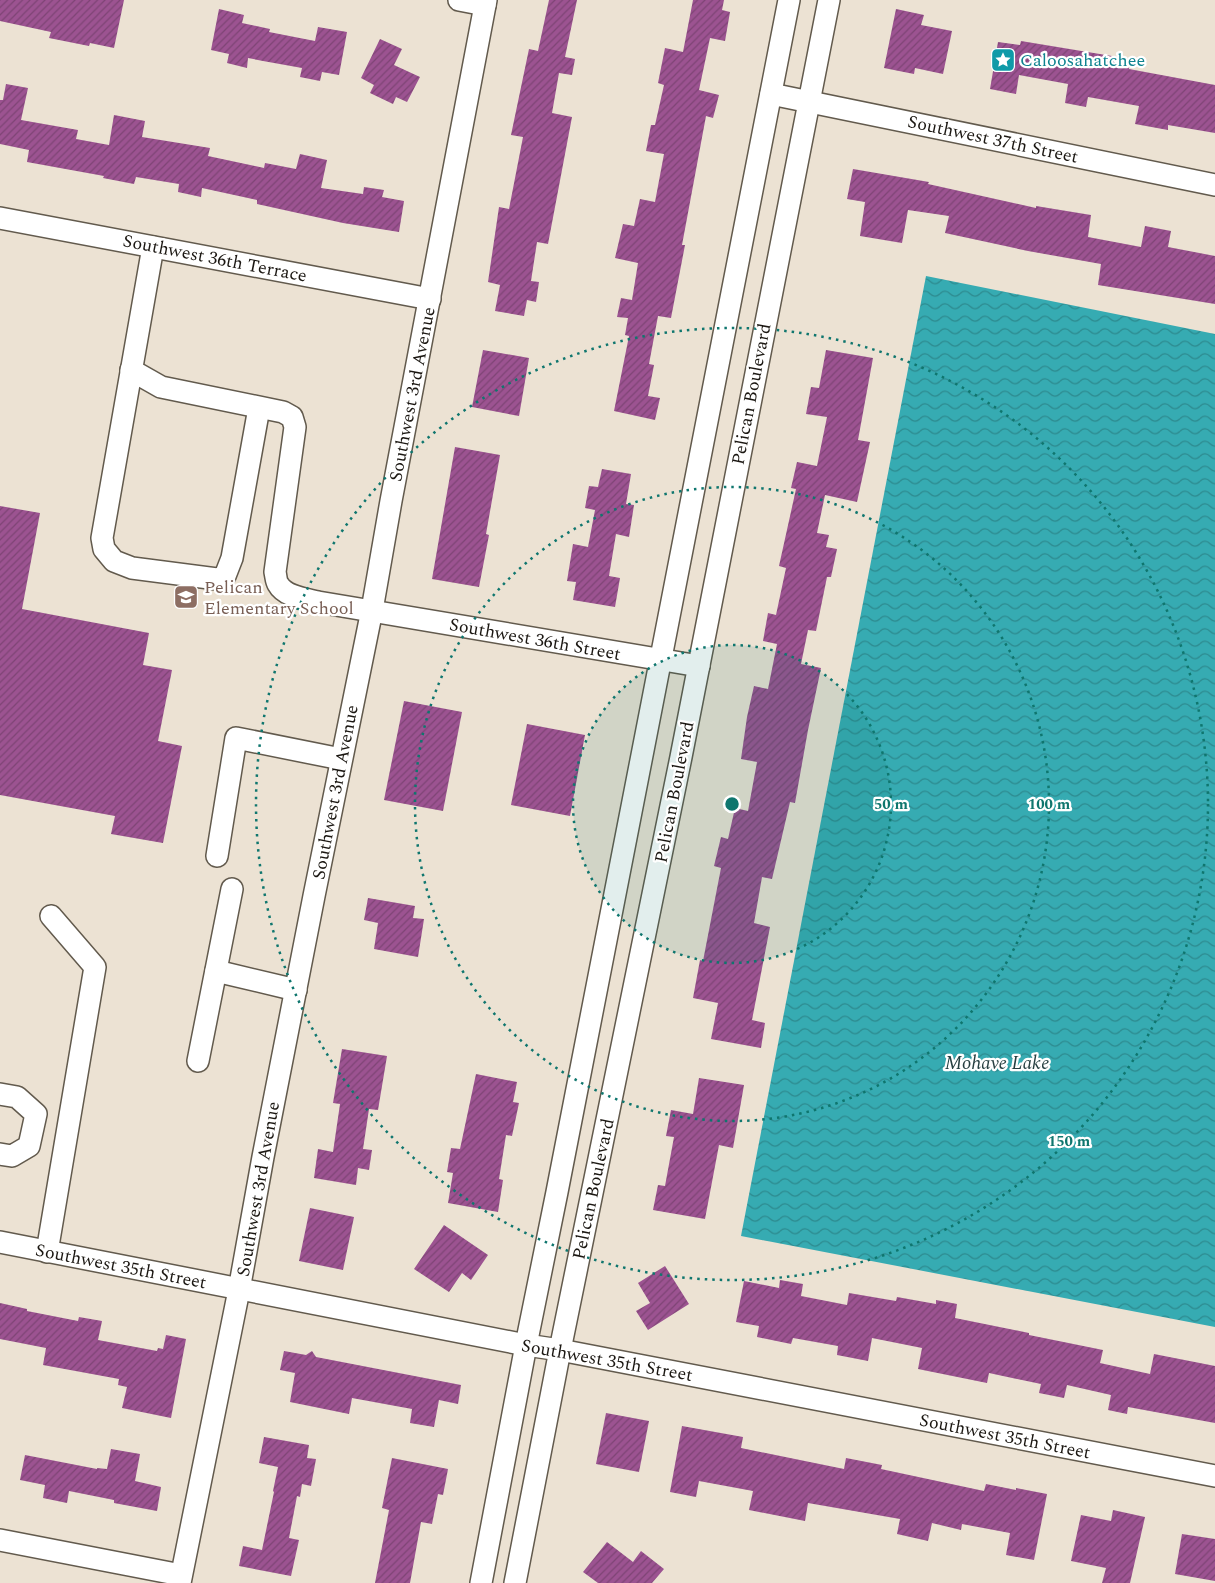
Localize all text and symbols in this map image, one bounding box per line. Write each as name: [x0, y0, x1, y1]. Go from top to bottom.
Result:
place icon: Caloosahatchee: [990, 47, 1016, 73]
place label: Caloosahatchee: [1020, 47, 1145, 74]
street label: Southwest 37th Street: [905, 108, 1081, 171]
street label: Southwest 36th Terrace: [121, 227, 309, 290]
street label: Southwest 3rd Avenue: [382, 305, 443, 484]
street label: Pelican Boulevard: [725, 321, 778, 467]
place label: Pelican Elementary School: [204, 574, 354, 622]
school or university icon: Pelican Elementary School: [173, 584, 199, 610]
street label: Southwest 36th Street: [447, 611, 623, 668]
street label: Southwest 3rd Avenue: [305, 703, 366, 882]
street label: Pelican Boulevard: [648, 719, 701, 865]
text: 50 m: [874, 793, 909, 816]
text: 100 m: [1028, 793, 1071, 816]
centre of rings: [723, 795, 741, 813]
water label: Mohave Lake: [945, 1049, 1049, 1078]
street label: Southwest 3rd Avenue: [230, 1099, 287, 1279]
street label: Pelican Boulevard: [565, 1116, 622, 1262]
text: 150 m: [1048, 1130, 1091, 1153]
street label: Southwest 35th Street: [33, 1237, 209, 1296]
street label: Southwest 35th Street: [519, 1332, 695, 1389]
street label: Southwest 35th Street: [917, 1407, 1093, 1466]

